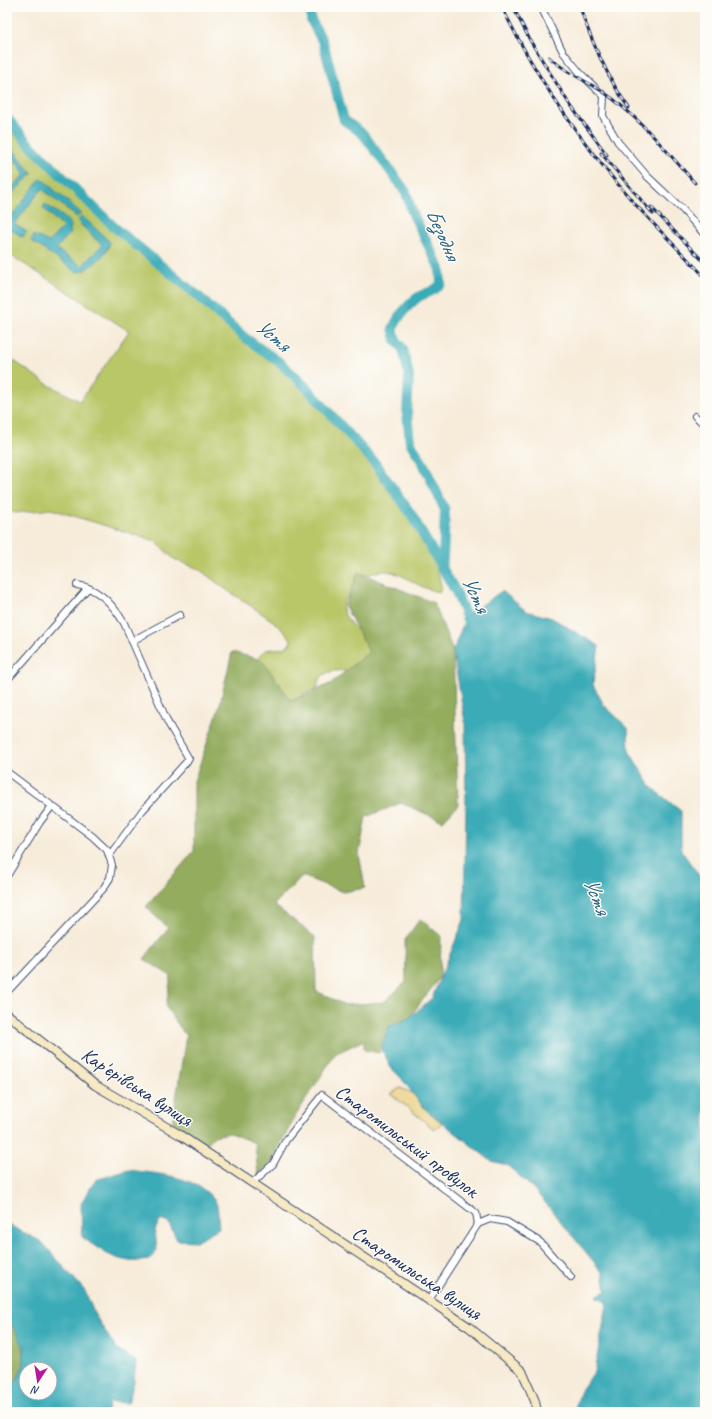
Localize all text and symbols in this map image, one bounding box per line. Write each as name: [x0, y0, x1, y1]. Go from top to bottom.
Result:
water label: Безодня: [419, 204, 467, 267]
water label: Устя: [250, 313, 297, 358]
water label: Устя: [456, 572, 497, 619]
water label: Устя: [578, 874, 617, 920]
street label: Кар'єрівська вулиця: [77, 1042, 198, 1133]
street label: Старомильський провулок: [330, 1079, 485, 1204]
street label: Старомильська вулиця: [347, 1220, 487, 1326]
north arrow: [18, 1361, 58, 1401]
text: N: [29, 1383, 41, 1398]

